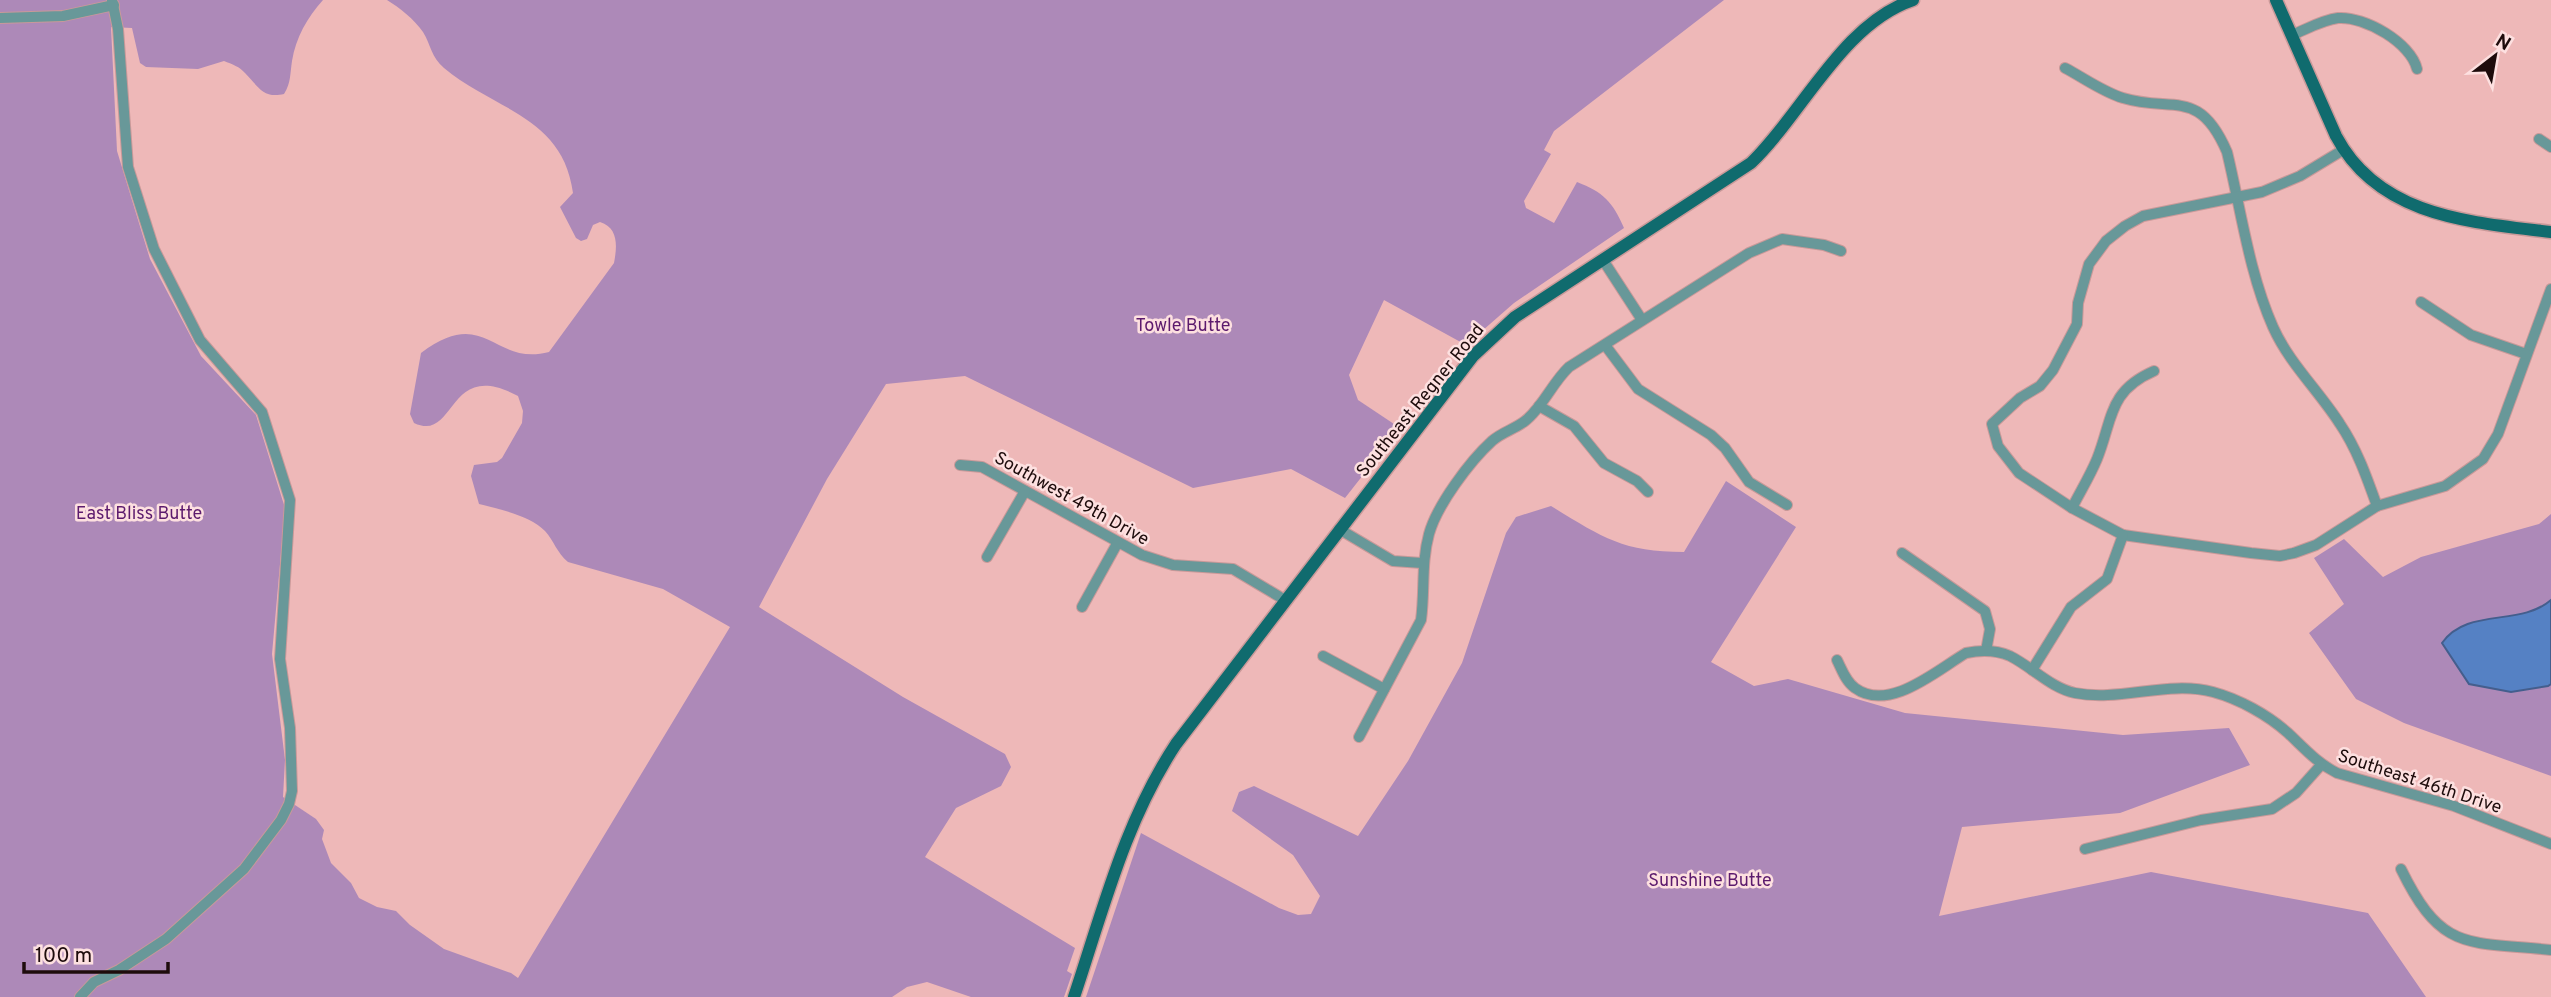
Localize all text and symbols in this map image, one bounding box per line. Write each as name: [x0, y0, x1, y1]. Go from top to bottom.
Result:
north arrow: [2460, 21, 2530, 91]
text: N: [2491, 29, 2515, 57]
park label: Towle Butte: [1135, 315, 1231, 338]
street label: Southeast Regner Road: [1352, 320, 1490, 482]
street label: Southwest 49th Drive: [990, 447, 1153, 551]
park label: East Bliss Butte: [76, 503, 202, 526]
street label: Southeast 46th Drive: [2335, 745, 2505, 820]
park label: Sunshine Butte: [1648, 870, 1772, 893]
scale bar: [24, 930, 168, 974]
text: 100 m: [35, 943, 92, 970]

